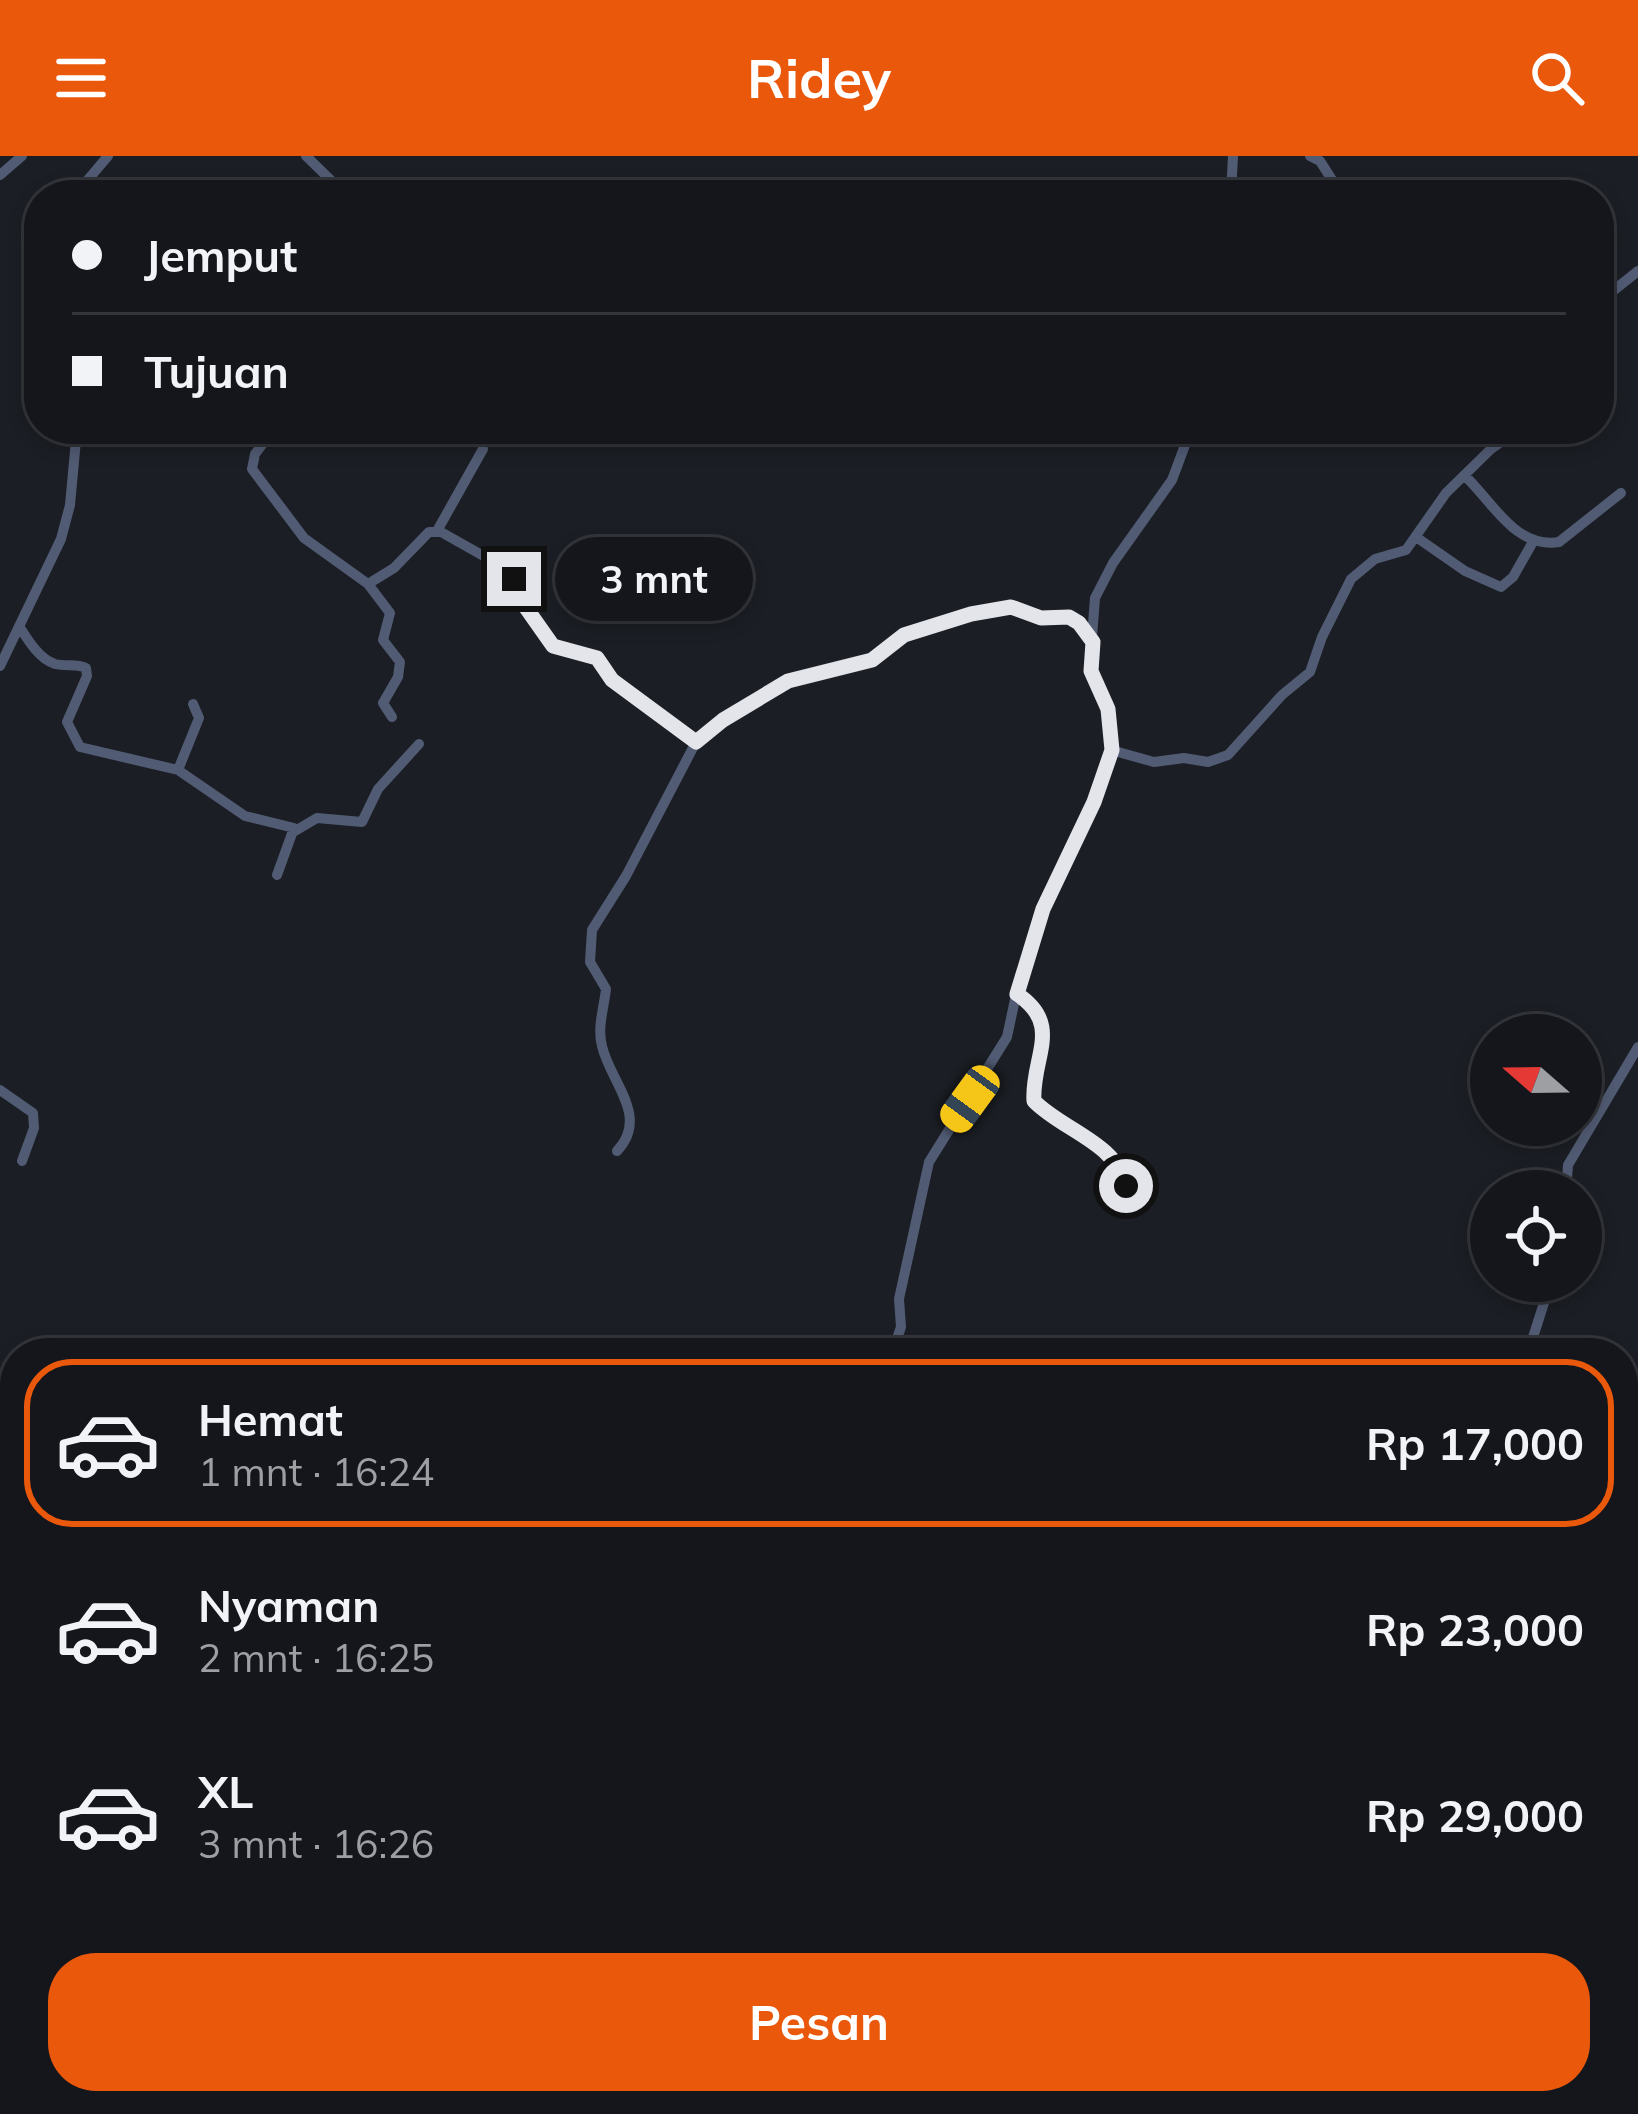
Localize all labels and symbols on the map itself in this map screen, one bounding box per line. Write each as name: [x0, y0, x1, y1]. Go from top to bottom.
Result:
callout: 3 mnt: [556, 537, 754, 621]
route end: [487, 552, 541, 606]
north arrow: [1470, 1014, 1602, 1146]
car: [934, 1059, 1006, 1139]
route start: [1099, 1159, 1153, 1213]

